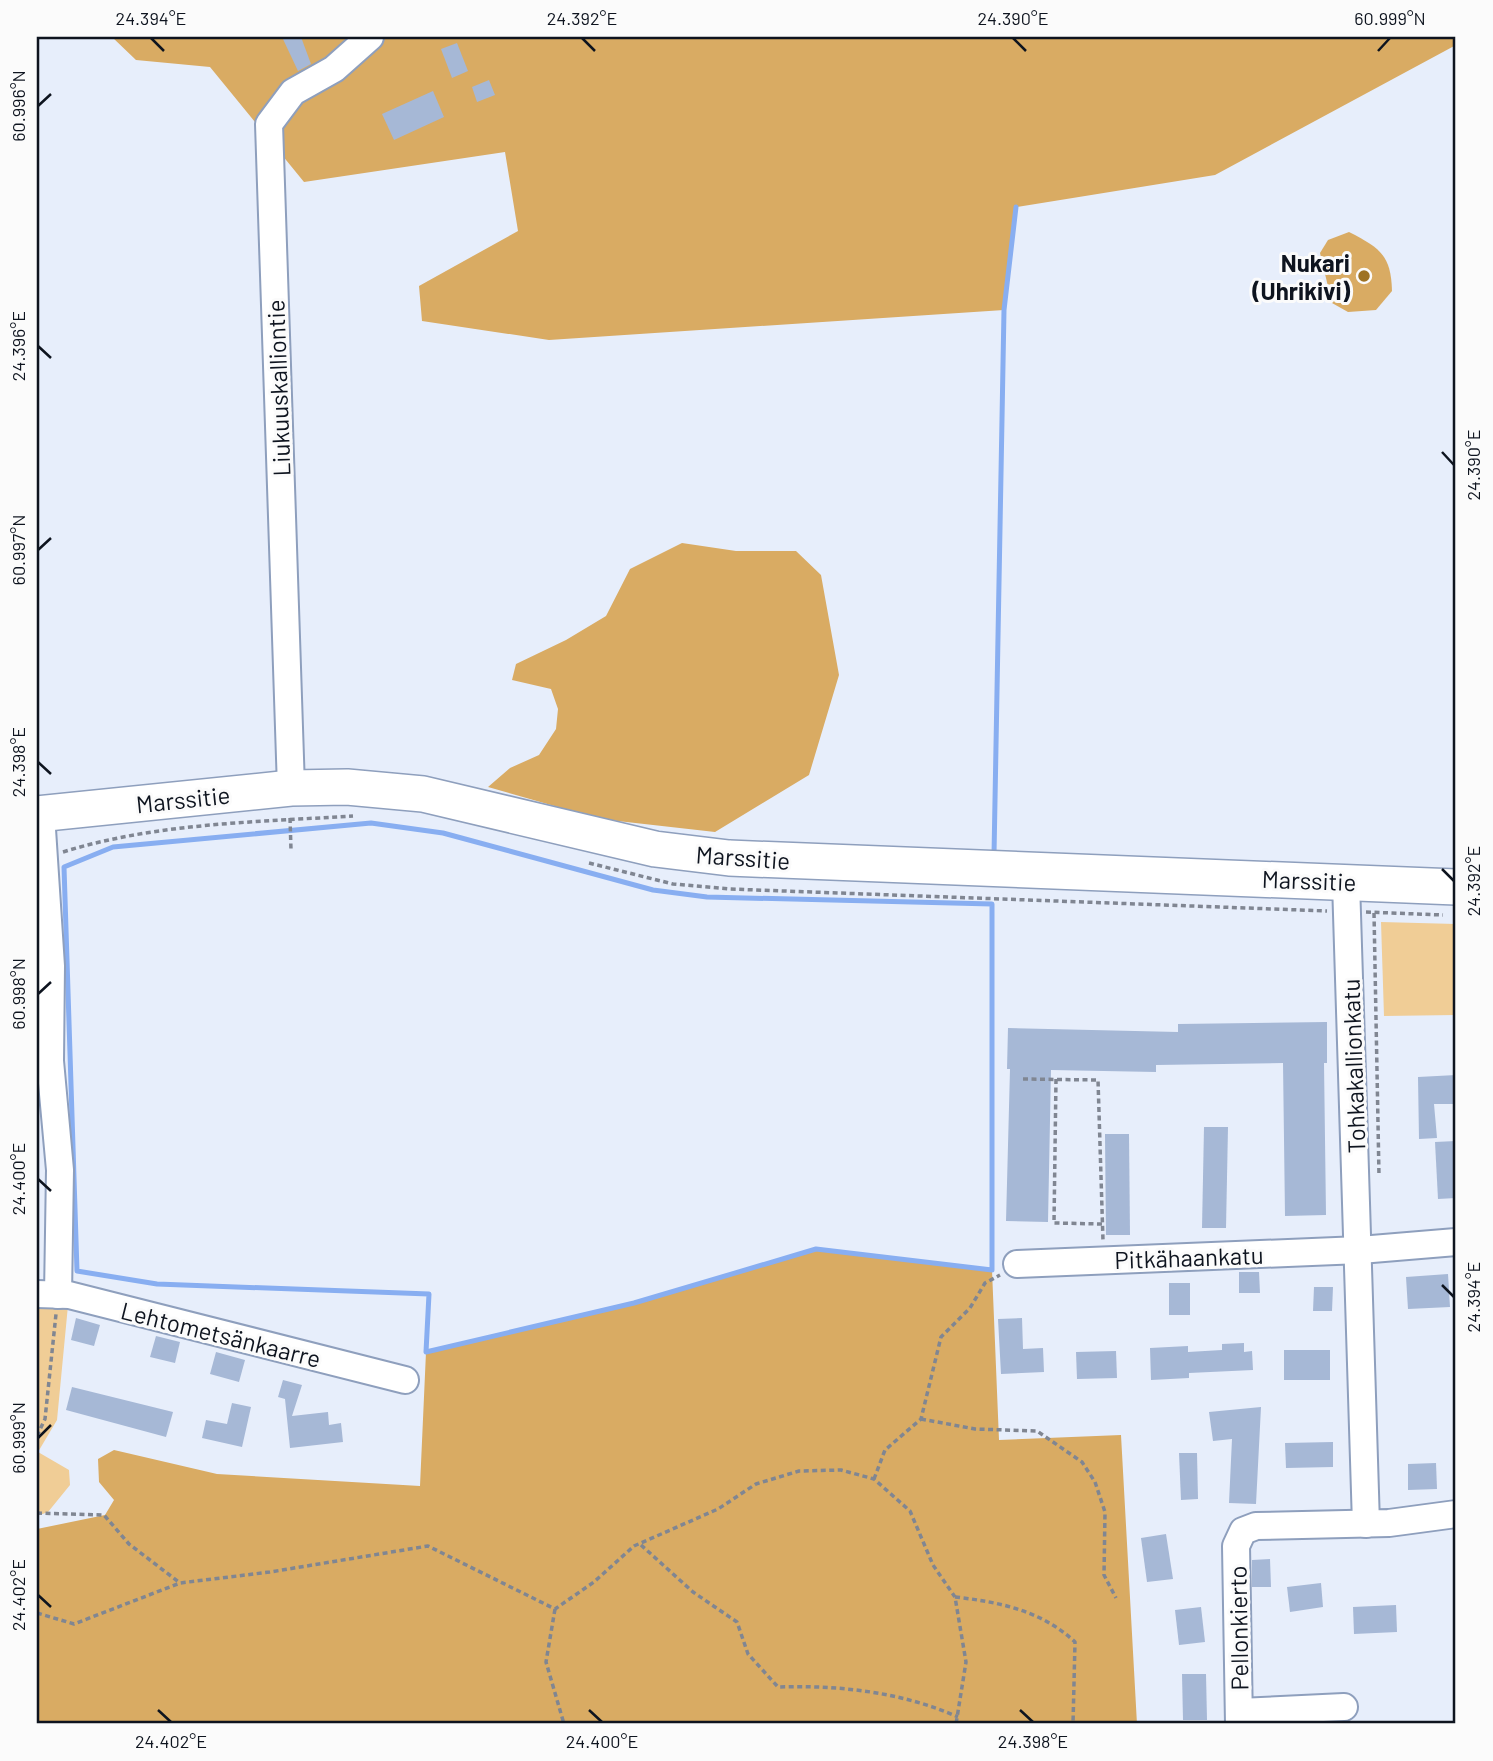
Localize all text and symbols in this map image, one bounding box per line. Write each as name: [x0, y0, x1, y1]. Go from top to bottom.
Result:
text: 24.394°E: [116, 7, 186, 29]
text: 24.392°E: [547, 7, 617, 29]
text: 24.390°E: [977, 7, 1049, 29]
text: 60.999°N: [1354, 7, 1426, 29]
text: 60.996°N: [7, 70, 29, 142]
place label: Nukari (Uhrikivi): [1251, 248, 1351, 305]
marker: Nukari (Uhrikivi): [1356, 268, 1372, 284]
street label: Liukuuskalliontie: [260, 299, 296, 477]
text: 24.396°E: [7, 311, 29, 381]
text: 24.390°E: [1462, 429, 1484, 501]
text: 60.997°N: [7, 515, 29, 585]
text: 24.398°E: [7, 727, 29, 797]
street label: Marssitie: [134, 780, 232, 818]
street label: Marssitie: [695, 839, 791, 875]
text: 24.392°E: [1462, 846, 1484, 916]
street label: Marssitie: [1261, 864, 1357, 896]
text: 60.998°N: [7, 958, 29, 1030]
street label: Tohkakallionkatu: [1335, 978, 1371, 1154]
text: 24.400°E: [7, 1143, 29, 1215]
street label: Pitkähaankatu: [1114, 1240, 1264, 1274]
text: 24.394°E: [1462, 1262, 1484, 1332]
street label: Lehtometsänkaarre: [118, 1295, 324, 1373]
text: 60.999°N: [7, 1402, 29, 1474]
text: 24.402°E: [7, 1559, 29, 1631]
street label: Pellonkierto: [1222, 1565, 1254, 1691]
text: 24.402°E: [135, 1730, 207, 1752]
text: 24.400°E: [566, 1730, 638, 1752]
text: 24.398°E: [998, 1730, 1068, 1752]

